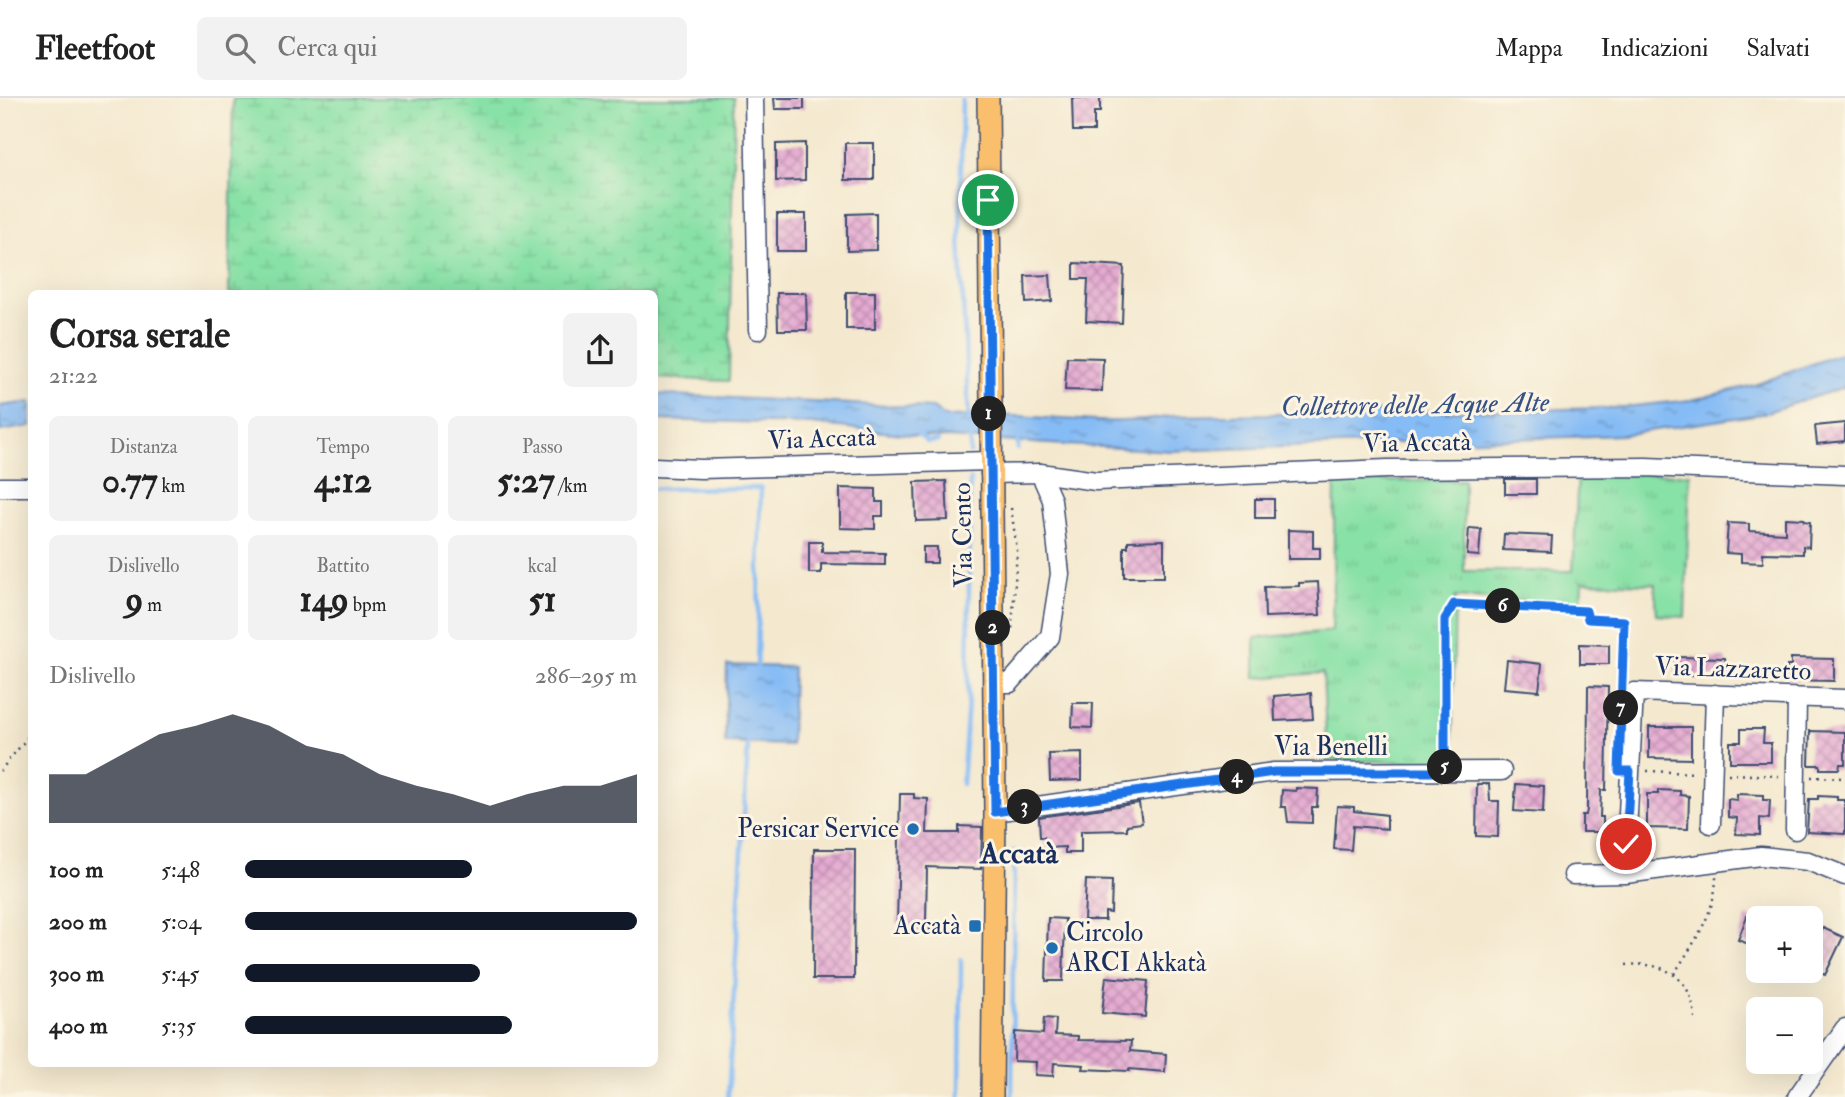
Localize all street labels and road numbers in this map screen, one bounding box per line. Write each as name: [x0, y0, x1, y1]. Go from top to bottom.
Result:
street label: Via Accatà: [767, 421, 877, 457]
street label: Via Accatà: [1362, 426, 1472, 460]
street label: Via Cento: [946, 482, 980, 588]
street label: Via Lazzaretto: [1654, 650, 1812, 688]
street label: Via Benelli: [1274, 731, 1388, 763]

